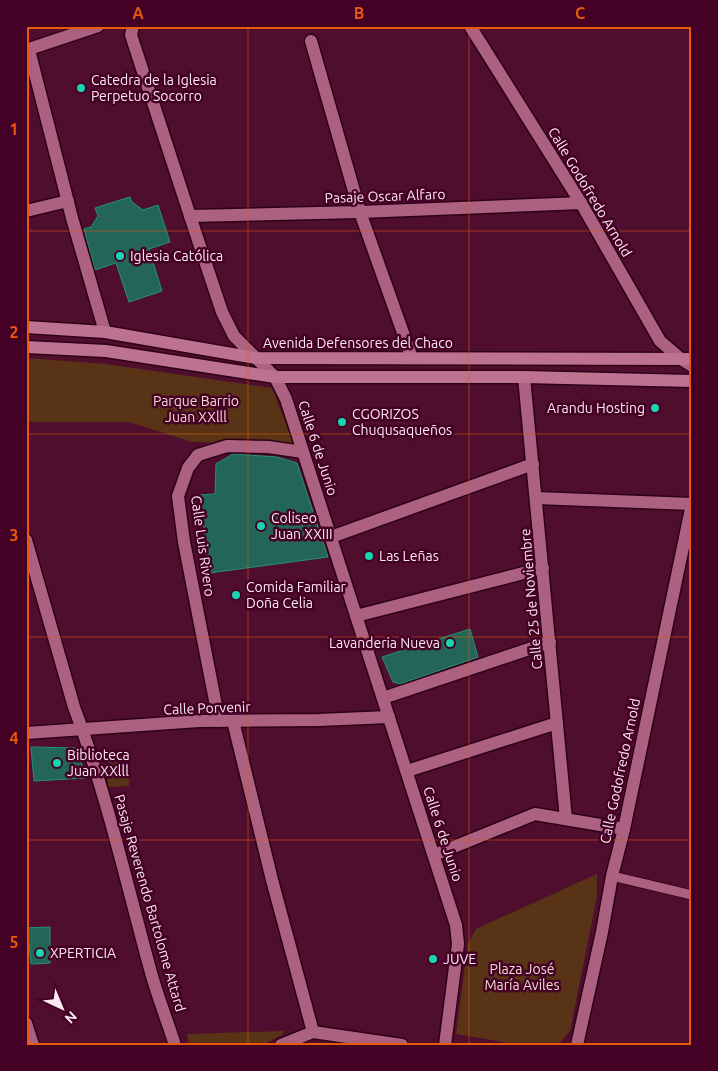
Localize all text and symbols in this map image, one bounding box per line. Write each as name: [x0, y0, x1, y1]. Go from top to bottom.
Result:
text: A: [132, 4, 144, 22]
text: B: [354, 4, 364, 22]
text: C: [575, 4, 585, 22]
place label: Catedra de la Iglesia Perpetuo Socorro: [91, 72, 217, 104]
marker: Catedra de la Iglesia Perpetuo Socorro: [75, 82, 87, 94]
text: 1: [9, 120, 19, 138]
street label: Calle Godofredo Arnold: [545, 124, 635, 260]
street label: Pasaje Oscar Alfaro: [324, 186, 446, 206]
place label: Iglesia Católica: [130, 248, 223, 264]
marker: Iglesia Católica: [114, 250, 126, 262]
text: 2: [9, 323, 19, 341]
street label: Avenida Defensores del Chaco: [263, 335, 453, 351]
park label: Parque Barrio Juan XXlll: [153, 393, 239, 425]
street label: Calle 6 de Junio: [295, 399, 341, 497]
place label: Arandu Hosting: [547, 400, 645, 416]
marker: Arandu Hosting: [649, 402, 661, 414]
place label: CGORIZOS Chuqusaqueños: [352, 406, 452, 438]
marker: CGORIZOS Chuqusaqueños: [336, 416, 348, 428]
street label: Calle Luis Rivero: [188, 494, 218, 598]
place label: Coliseo Juan XXIII: [271, 510, 333, 542]
marker: Coliseo Juan XXIII: [255, 520, 267, 532]
text: 3: [9, 526, 19, 544]
street label: Calle 25 de Noviembre: [517, 528, 545, 670]
place label: Las Leñas: [379, 548, 439, 564]
marker: Las Leñas: [363, 550, 375, 562]
place label: Comida Familiar Doña Celia: [246, 579, 347, 611]
marker: Comida Familiar Doña Celia: [230, 589, 242, 601]
place label: Lavanderia Nueva: [329, 635, 440, 651]
marker: Lavanderia Nueva: [444, 637, 456, 649]
street label: Calle Godofredo Arnold: [597, 697, 643, 845]
street label: Calle Porvenir: [163, 698, 252, 718]
text: 4: [9, 729, 19, 747]
place label: Biblioteca Juan XXlll: [67, 747, 130, 779]
marker: Biblioteca Juan XXlll: [51, 757, 63, 769]
street label: Calle 6 de Junio: [420, 785, 466, 883]
street label: Pasaje Reverendo Bartolome Attard: [111, 793, 189, 1013]
text: 5: [9, 933, 19, 951]
place label: XPERTICIA: [50, 945, 116, 961]
marker: XPERTICIA: [34, 947, 46, 959]
place label: JUVE: [443, 951, 476, 967]
marker: JUVE: [427, 953, 439, 965]
park label: Plaza José María Aviles: [484, 961, 560, 993]
north arrow: [38, 984, 88, 1034]
text: N: [62, 1008, 80, 1027]

